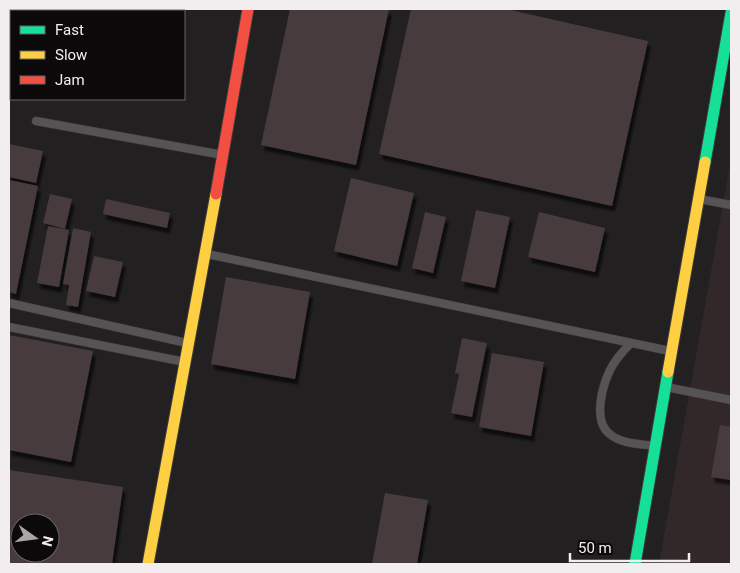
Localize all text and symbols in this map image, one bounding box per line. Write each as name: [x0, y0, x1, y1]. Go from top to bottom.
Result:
legend: [10, 10, 185, 100]
text: Fast: [55, 21, 84, 39]
text: Slow: [55, 46, 87, 64]
text: Jam: [55, 71, 85, 89]
north arrow: [10, 513, 60, 563]
scale bar: [570, 530, 689, 562]
text: N: [39, 534, 57, 548]
text: 50 m: [578, 539, 612, 557]

